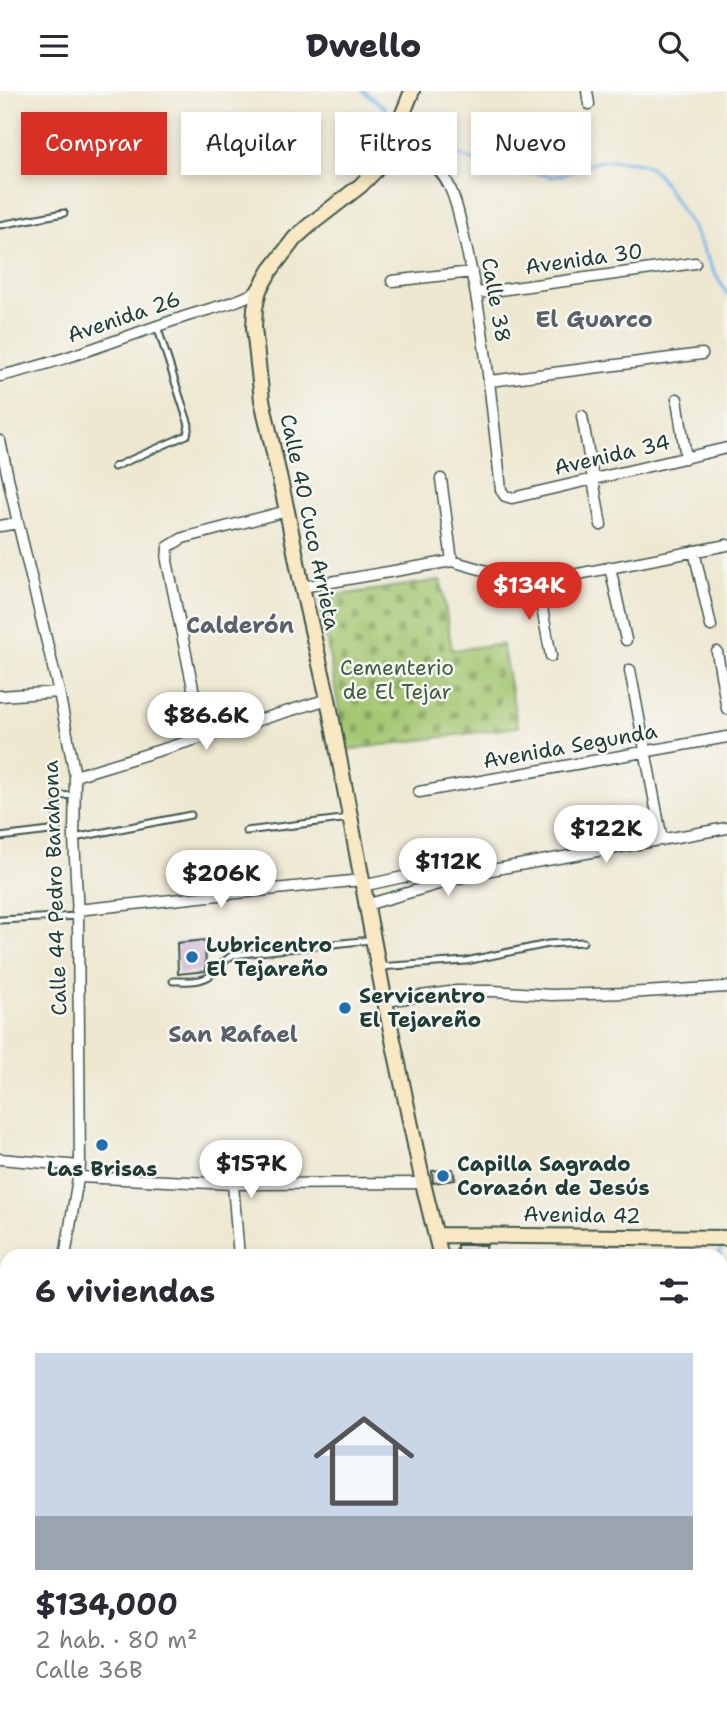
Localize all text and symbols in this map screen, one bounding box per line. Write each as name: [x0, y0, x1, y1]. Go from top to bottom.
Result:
text: Dwello: [306, 24, 421, 67]
icon: menu: [35, 27, 73, 65]
icon: search: [654, 27, 692, 65]
chip: Comprar: [21, 112, 167, 175]
chip: Alquilar: [181, 112, 321, 175]
chip: Filtros: [335, 112, 457, 175]
chip: Nuevo: [471, 112, 591, 175]
street label: Avenida 30: [523, 237, 645, 281]
street label: Calle 38: [475, 255, 517, 345]
street label: Avenida 26: [64, 285, 184, 349]
district label: El Guarco: [535, 304, 653, 334]
street label: Calle 40 Cuco Arrieta: [273, 411, 347, 633]
street label: Avenida 34: [551, 428, 673, 482]
pin: $134K: [480, 563, 578, 622]
text: $134K: [493, 570, 565, 600]
district label: Calderón: [186, 610, 294, 640]
park label: Cementerio de El Tejar: [340, 654, 454, 706]
pin: $86.6K: [149, 693, 263, 752]
text: $86.6K: [163, 700, 249, 730]
street label: Avenida Segunda: [481, 717, 659, 775]
street label: Calle 44 Pedro Barahona: [37, 760, 73, 1016]
pin: $122K: [557, 805, 655, 865]
text: $122K: [570, 813, 642, 843]
pin: $112K: [399, 839, 497, 898]
text: $112K: [415, 846, 481, 876]
pin: $206K: [172, 851, 270, 910]
text: $206K: [182, 858, 260, 888]
place label: Lubricentro El Tejareño: [206, 931, 332, 983]
marker: Lubricentro El Tejareño: [184, 949, 200, 965]
place label: Servicentro El Tejareño: [359, 982, 485, 1034]
marker: Servicentro El Tejareño: [337, 1000, 353, 1016]
district label: San Rafael: [168, 1019, 298, 1049]
marker: Las Brisas: [94, 1137, 110, 1153]
pin: $157K: [202, 1141, 300, 1200]
text: $157K: [215, 1148, 287, 1178]
place label: Capilla Sagrado Corazón de Jesús: [457, 1150, 650, 1202]
place label: Las Brisas: [47, 1155, 157, 1183]
marker: Capilla Sagrado Corazón de Jesús: [435, 1168, 451, 1184]
street label: Avenida 42: [523, 1200, 641, 1230]
text: 6 viviendas: [35, 1271, 215, 1312]
icon: filters: [655, 1272, 693, 1310]
icon: home: [301, 1398, 427, 1524]
text: $134,000: [35, 1584, 178, 1625]
text: 2 hab. · 80 m²: [35, 1625, 198, 1655]
text: Calle 36B: [35, 1655, 143, 1685]

